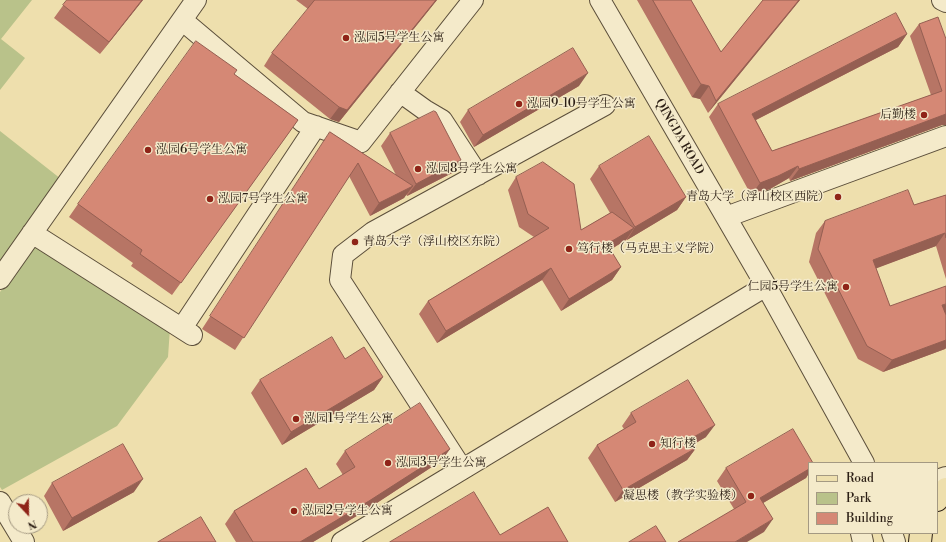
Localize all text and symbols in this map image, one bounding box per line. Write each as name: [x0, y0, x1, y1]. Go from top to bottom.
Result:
place label: 泓园5号学生公寓: [354, 31, 445, 45]
marker: 泓园5号学生公寓: [341, 33, 351, 43]
street label: QINGDA ROAD: [651, 96, 707, 178]
place label: 泓园9-10号学生公寓: [527, 97, 636, 111]
marker: 泓园9-10号学生公寓: [514, 99, 524, 109]
place label: 后勤楼: [880, 108, 916, 122]
marker: 后勤楼: [919, 110, 929, 120]
place label: 泓园6号学生公寓: [156, 143, 247, 157]
marker: 泓园6号学生公寓: [143, 145, 153, 155]
place label: 泓园8号学生公寓: [426, 162, 517, 176]
marker: 泓园8号学生公寓: [413, 164, 423, 174]
place label: 青岛大学（浮山校区西院）: [686, 190, 830, 204]
place label: 泓园7号学生公寓: [218, 192, 308, 206]
marker: 青岛大学（浮山校区西院）: [833, 192, 843, 202]
marker: 泓园7号学生公寓: [205, 194, 215, 204]
place label: 青岛大学（浮山校区东院）: [363, 235, 507, 249]
marker: 青岛大学（浮山校区东院）: [350, 237, 360, 247]
place label: 笃行楼（马克思主义学院）: [577, 242, 721, 256]
marker: 笃行楼（马克思主义学院）: [564, 244, 574, 254]
place label: 仁园5号学生公寓: [747, 280, 838, 294]
marker: 仁园5号学生公寓: [841, 282, 851, 292]
place label: 泓园1号学生公寓: [304, 412, 393, 426]
marker: 泓园1号学生公寓: [291, 414, 301, 424]
place label: 知行楼: [660, 437, 696, 451]
marker: 知行楼: [647, 439, 657, 449]
place label: 泓园3号学生公寓: [396, 456, 487, 470]
marker: 泓园3号学生公寓: [383, 458, 393, 468]
legend: [808, 462, 938, 534]
text: Road: [846, 471, 874, 486]
place label: 凝思楼（教学实验楼）: [623, 489, 743, 503]
marker: 凝思楼（教学实验楼）: [746, 491, 756, 501]
text: Park: [846, 491, 871, 506]
north arrow: [8, 494, 48, 534]
place label: 泓园2号学生公寓: [302, 504, 393, 518]
marker: 泓园2号学生公寓: [289, 506, 299, 516]
text: Building: [846, 511, 893, 526]
text: N: [25, 516, 39, 532]

